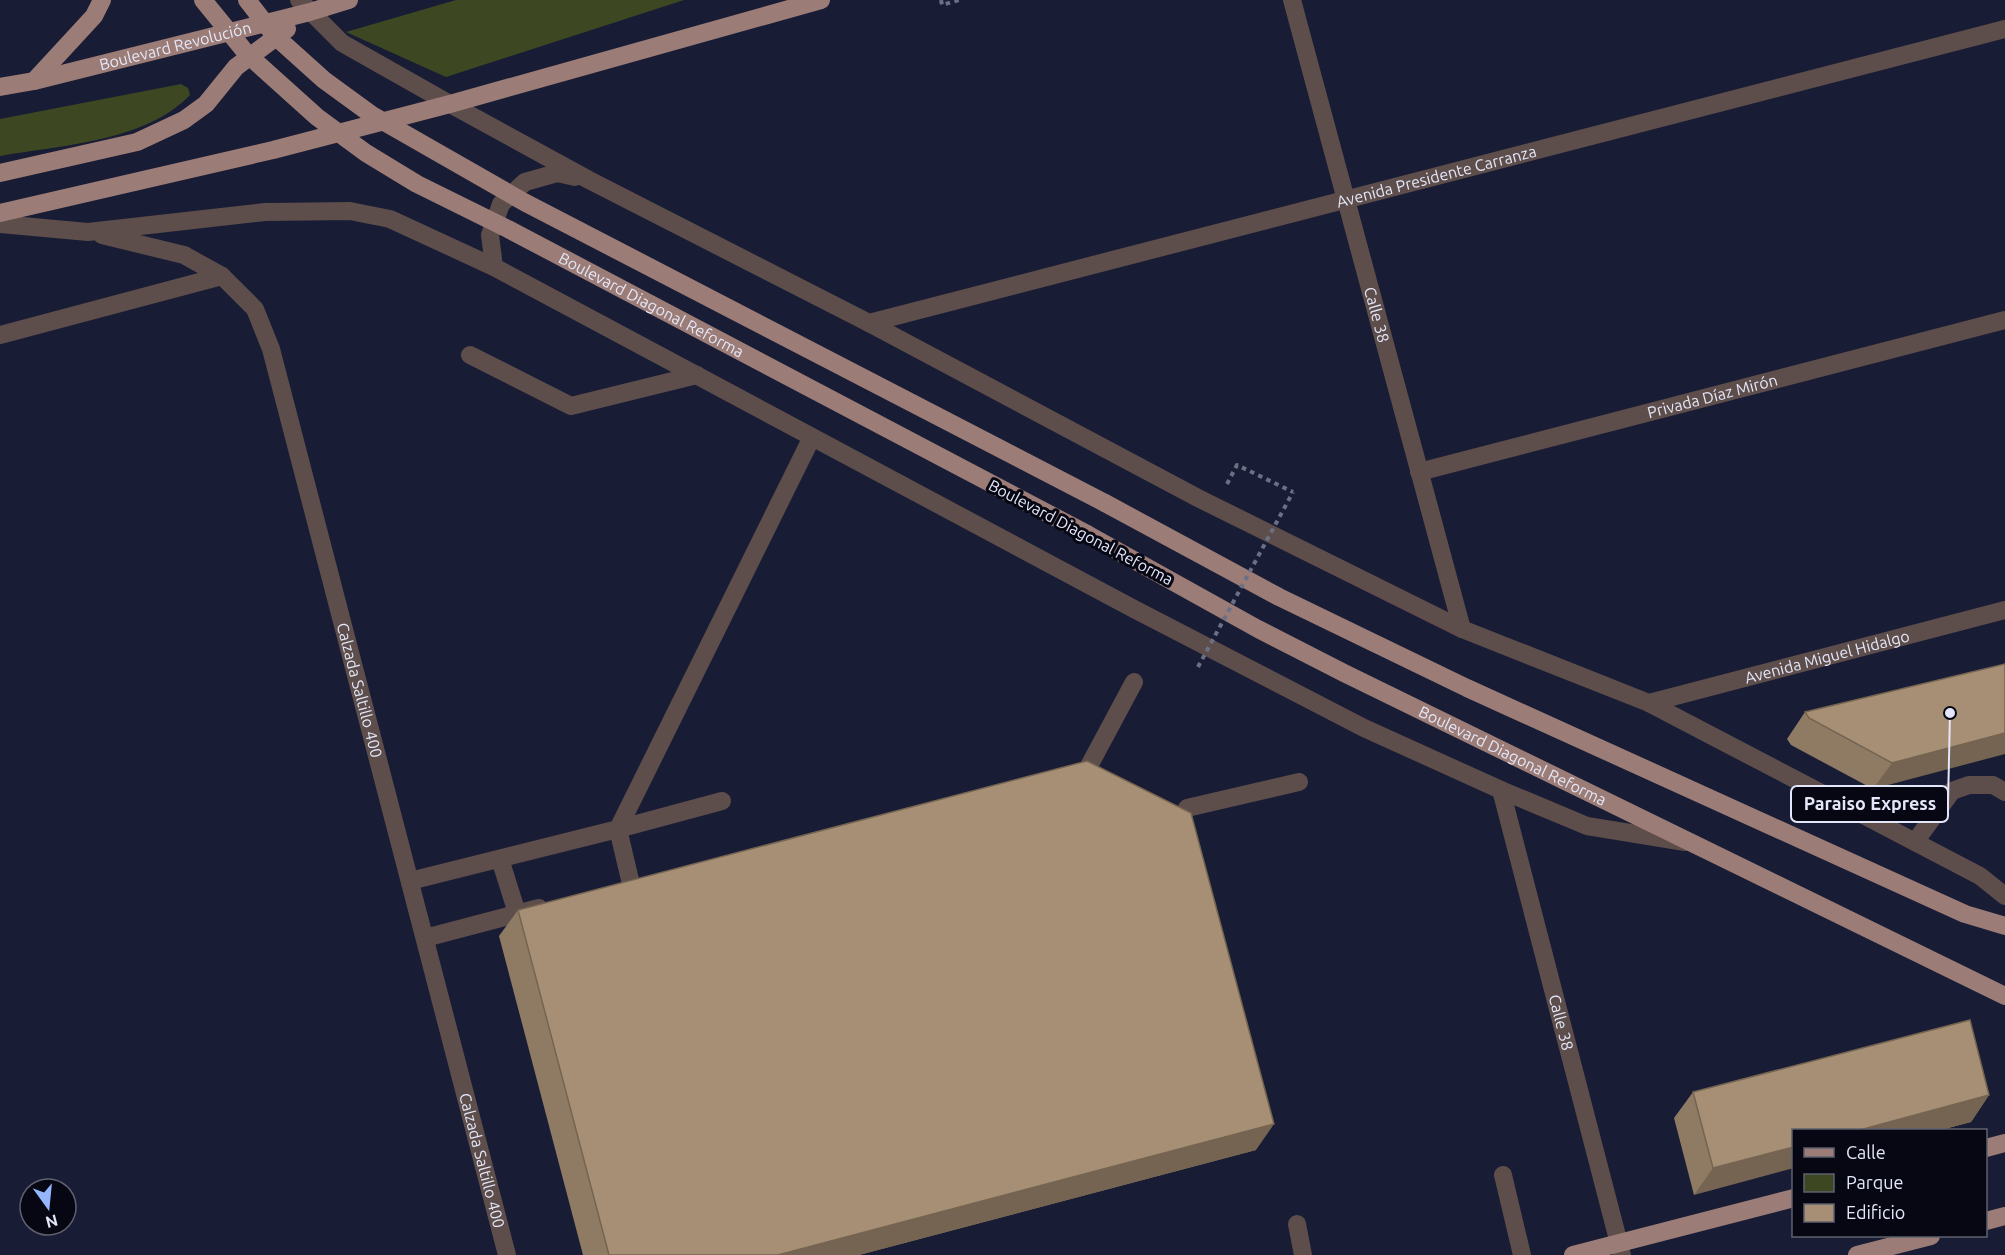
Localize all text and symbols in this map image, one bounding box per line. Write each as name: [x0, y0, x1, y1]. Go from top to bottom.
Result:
street label: Boulevard Revolución: [97, 18, 253, 73]
street label: Avenida Presidente Carranza: [1334, 142, 1538, 211]
street label: Boulevard Diagonal Reforma: [556, 248, 747, 361]
street label: Calle 38: [1361, 285, 1393, 345]
street label: Privada Díaz Mirón: [1645, 370, 1779, 421]
street label: Boulevard Diagonal Reforma: [986, 476, 1176, 588]
street label: Calzada Saltillo 400: [334, 621, 386, 759]
street label: Avenida Miguel Hidalgo: [1743, 626, 1911, 687]
street label: Boulevard Diagonal Reforma: [1416, 702, 1609, 809]
callout: Paraiso Express: [1791, 786, 1948, 822]
text: Paraiso Express: [1804, 793, 1936, 813]
street label: Calle 38: [1546, 992, 1577, 1052]
street label: Calzada Saltillo 400: [456, 1091, 509, 1230]
legend: [1792, 1129, 1987, 1237]
text: Calle: [1846, 1142, 1886, 1162]
text: Parque: [1846, 1172, 1903, 1192]
north arrow: [18, 1177, 78, 1237]
text: Edificio: [1846, 1202, 1905, 1222]
text: N: [44, 1211, 60, 1232]

